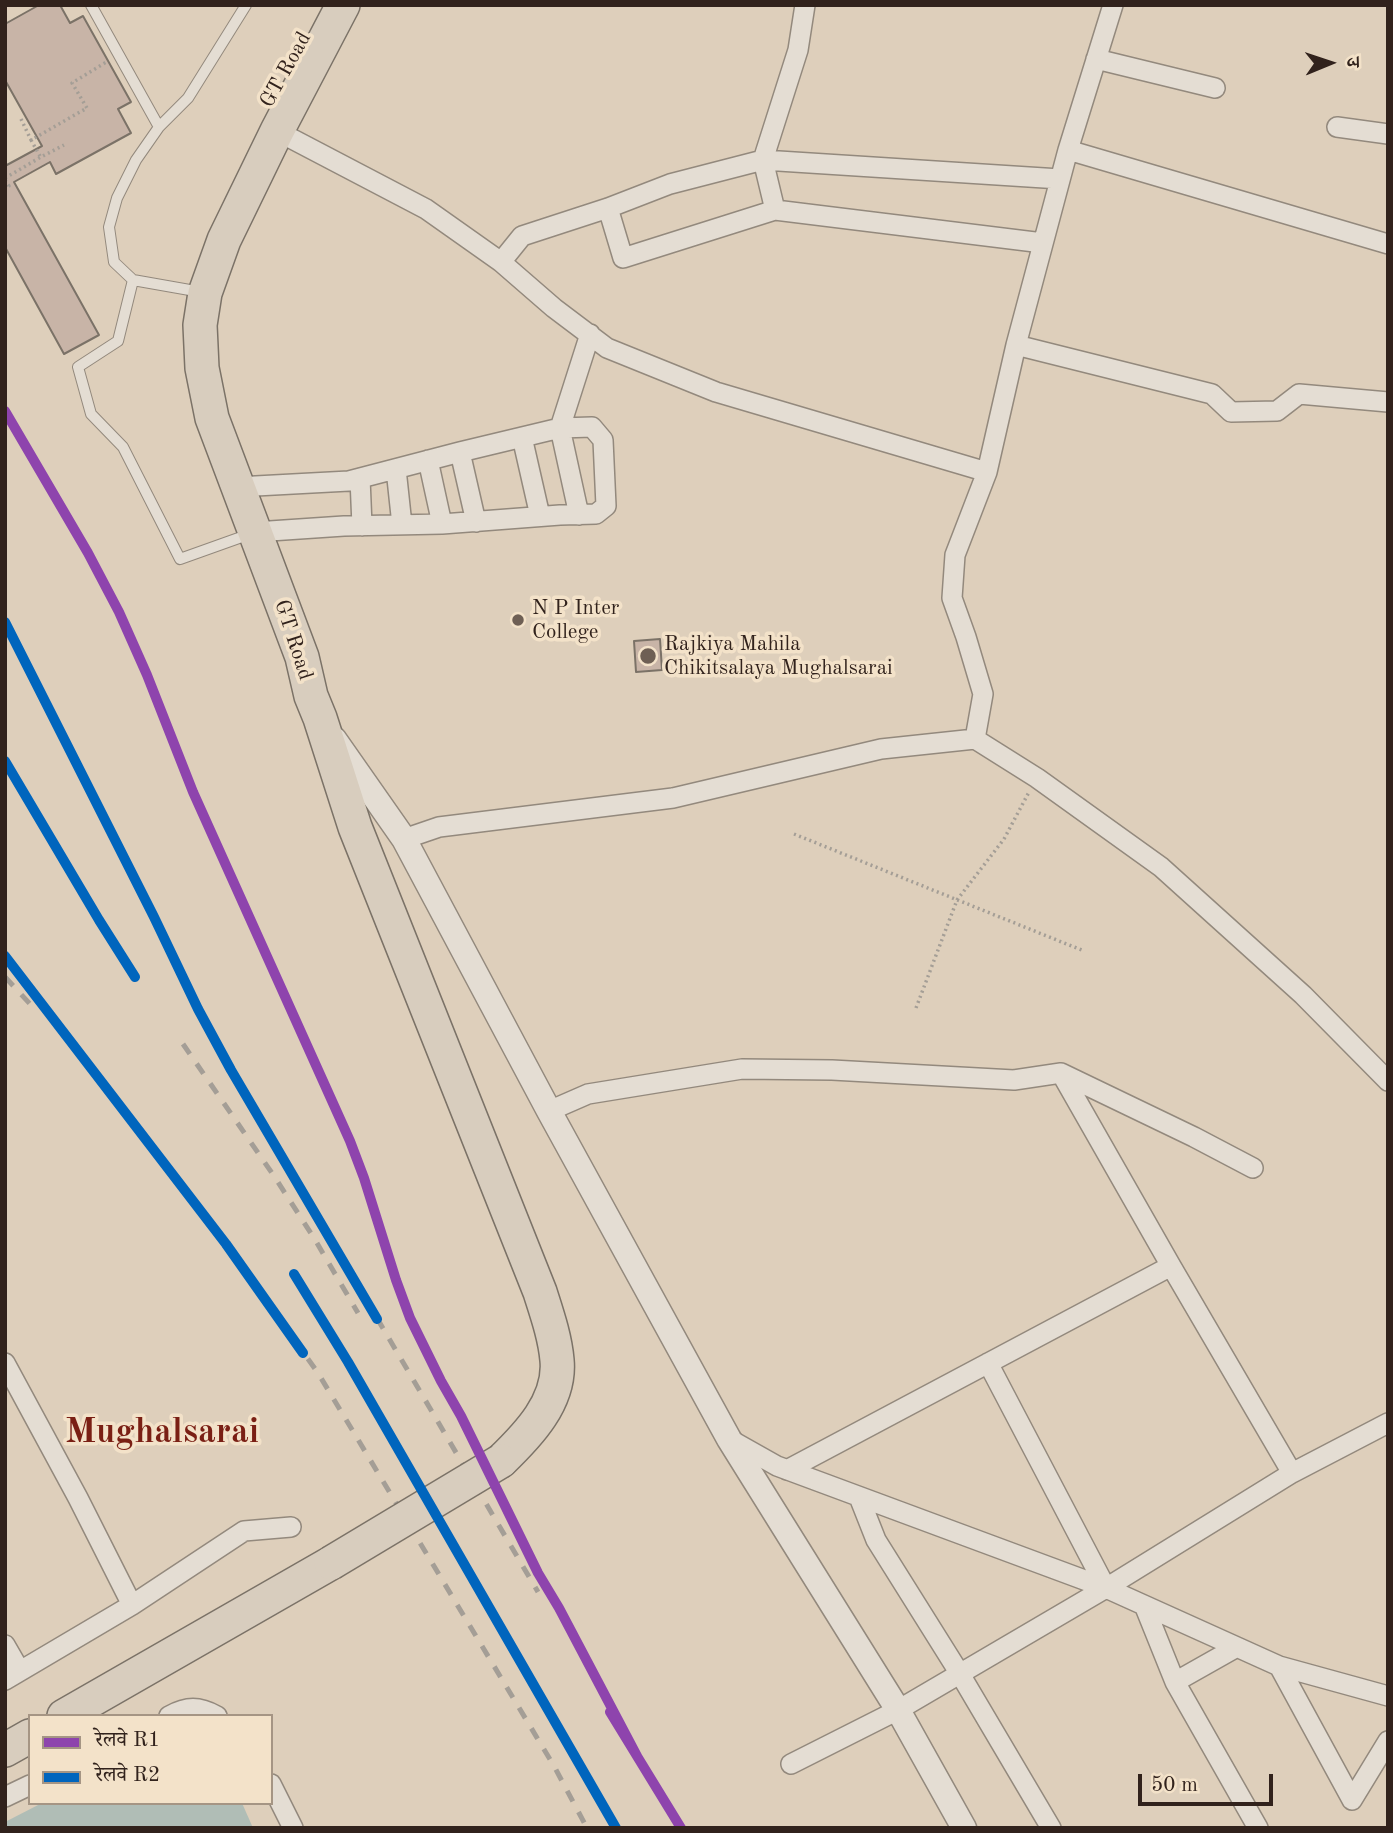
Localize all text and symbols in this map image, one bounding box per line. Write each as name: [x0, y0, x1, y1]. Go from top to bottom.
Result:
street label: GT Road: [255, 28, 317, 112]
north arrow: [1295, 28, 1365, 98]
text: उ: [1342, 57, 1361, 67]
place label: N P Inter College: [532, 595, 619, 645]
street label: GT Road: [268, 597, 318, 683]
marker: N P Inter College: [510, 612, 526, 628]
place label: Rajkiya Mahila Chikitsalaya Mughalsarai: [664, 631, 893, 681]
marker: Rajkiya Mahila Chikitsalaya Mughalsarai: [638, 646, 658, 666]
district label: Mughalsarai: [65, 1412, 259, 1454]
legend: [28, 1714, 273, 1805]
text: रेलवे R1: [95, 1730, 160, 1751]
scale bar: [1141, 1759, 1276, 1803]
text: रेलवे R2: [95, 1765, 160, 1786]
text: 50 m: [1151, 1775, 1198, 1796]

